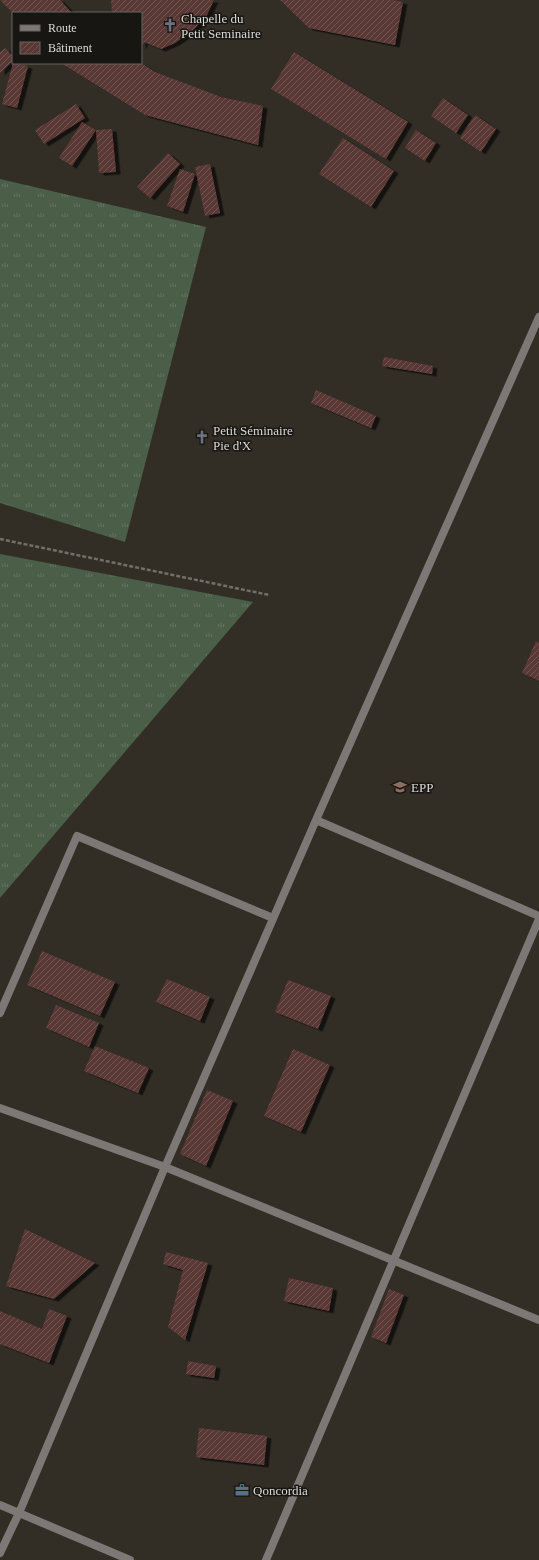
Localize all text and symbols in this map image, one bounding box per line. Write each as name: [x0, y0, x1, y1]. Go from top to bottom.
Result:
place label: Chapelle du Petit Seminaire: [181, 11, 261, 41]
legend: [12, 12, 142, 64]
church icon: Chapelle du Petit Seminaire: [162, 17, 178, 33]
text: Route: [48, 21, 77, 35]
text: Bâtiment: [48, 41, 93, 55]
place label: Petit Séminaire Pie d'X: [213, 423, 293, 453]
church icon: Petit Séminaire Pie d'X: [194, 429, 210, 445]
school or university icon: EPP: [392, 779, 408, 795]
place label: EPP: [411, 780, 433, 795]
office icon: Qoncordia: [234, 1482, 250, 1498]
place label: Qoncordia: [253, 1483, 308, 1498]

